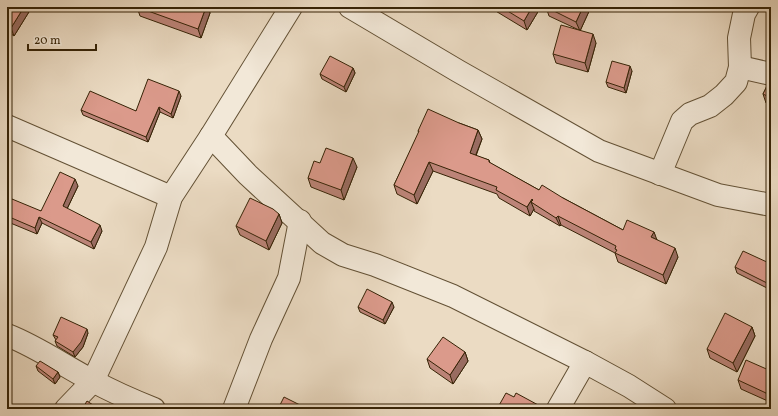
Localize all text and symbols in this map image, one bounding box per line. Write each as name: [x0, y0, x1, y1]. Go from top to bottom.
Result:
scale bar: [28, 26, 96, 52]
text: 20 m: [34, 33, 61, 49]

